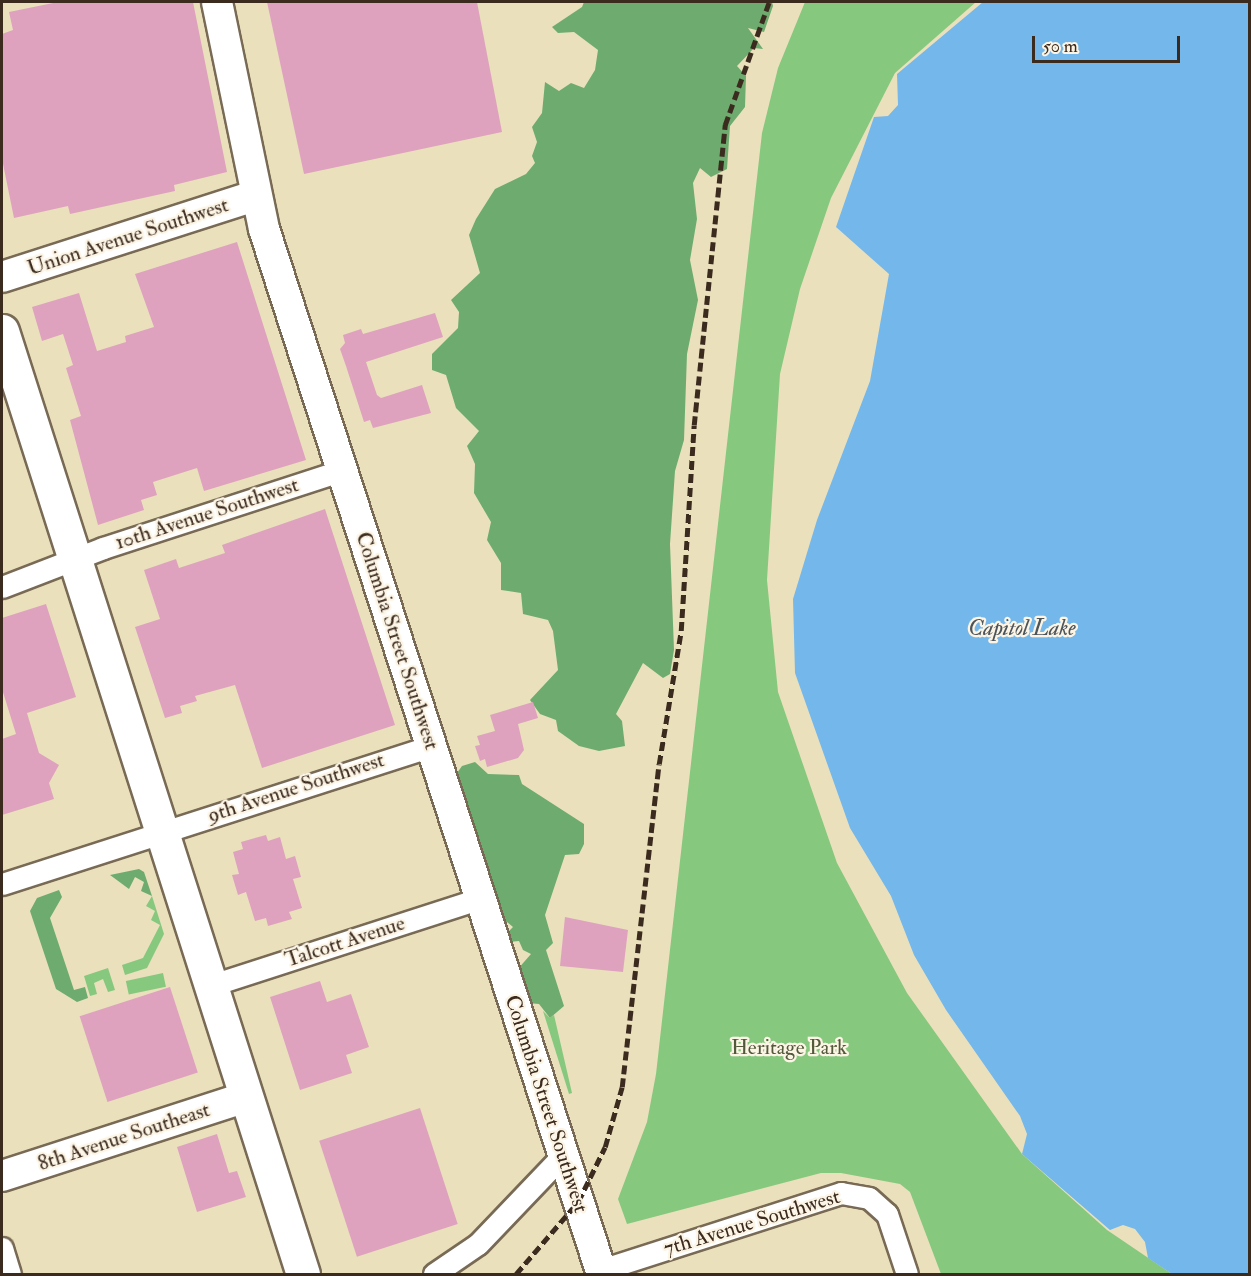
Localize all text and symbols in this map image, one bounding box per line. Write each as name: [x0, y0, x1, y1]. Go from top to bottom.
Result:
scale bar: [1035, 24, 1184, 62]
text: 50 m: [1043, 35, 1078, 58]
street label: Union Avenue Southwest: [24, 193, 232, 281]
street label: 10th Avenue Southwest: [112, 472, 302, 556]
street label: Columbia Street Southwest: [350, 529, 444, 753]
water label: Capitol Lake: [968, 616, 1076, 642]
street label: 9th Avenue Southwest: [205, 748, 387, 828]
street label: Talcott Avenue: [282, 911, 408, 973]
street label: Columbia Street Southwest: [499, 992, 593, 1216]
park label: Heritage Park: [731, 1035, 847, 1061]
street label: 8th Avenue Southeast: [35, 1097, 213, 1177]
street label: 7th Avenue Southwest: [661, 1184, 843, 1262]

